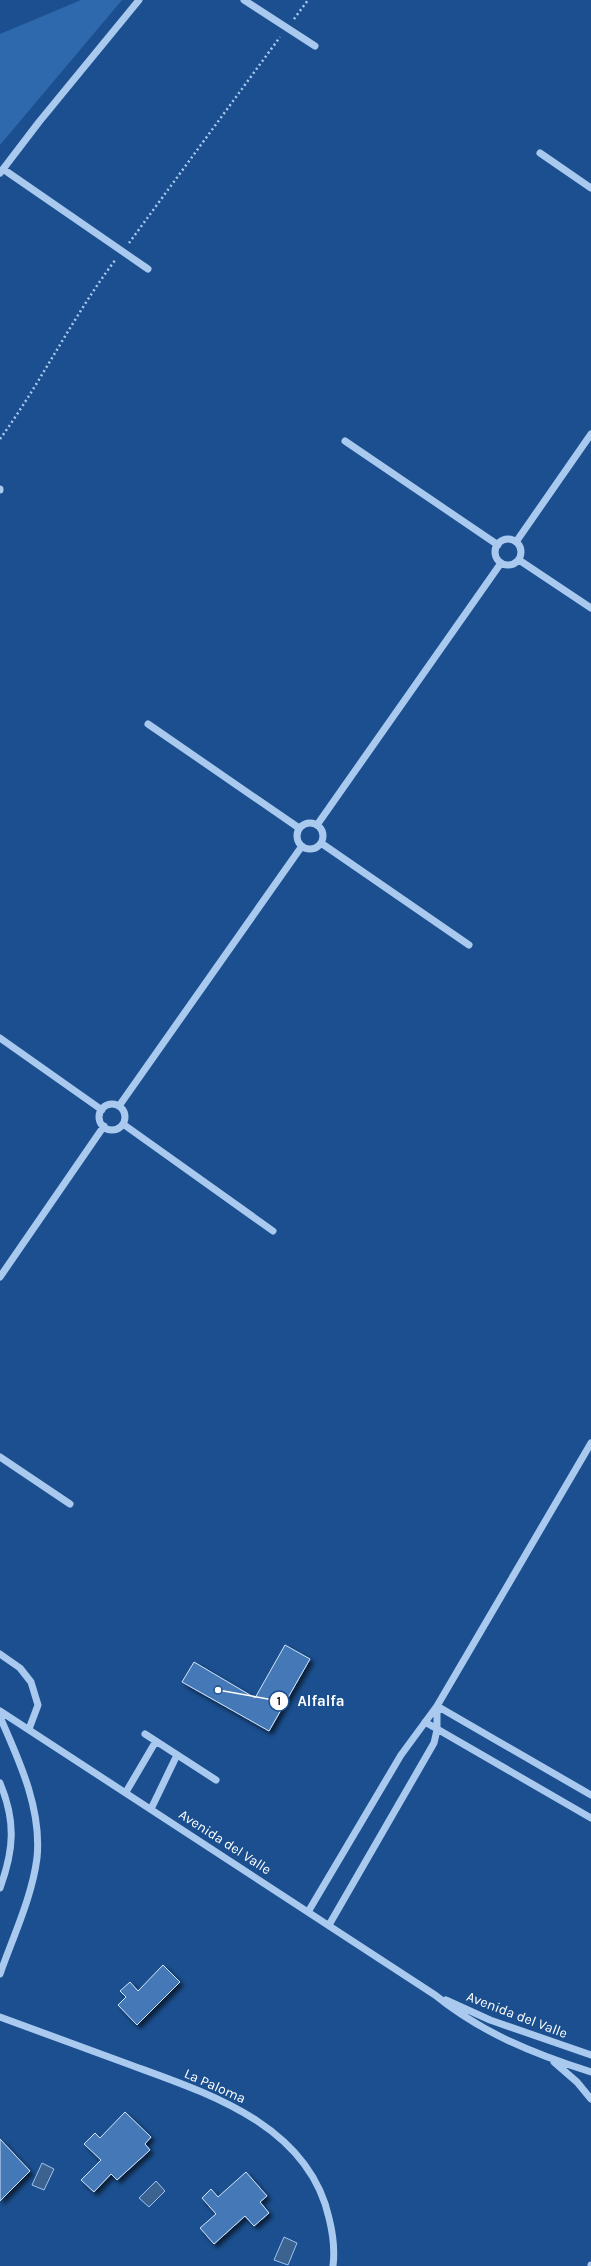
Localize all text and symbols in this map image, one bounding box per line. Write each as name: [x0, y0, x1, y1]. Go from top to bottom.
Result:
callout: Alfalfa: [269, 1687, 352, 1714]
text: Alfalfa: [297, 1692, 345, 1710]
text: 1: [277, 1694, 281, 1708]
street label: Avenida del Valle: [176, 1806, 274, 1878]
street label: Avenida del Valle: [464, 1988, 570, 2042]
street label: La Paloma: [182, 2065, 248, 2107]

